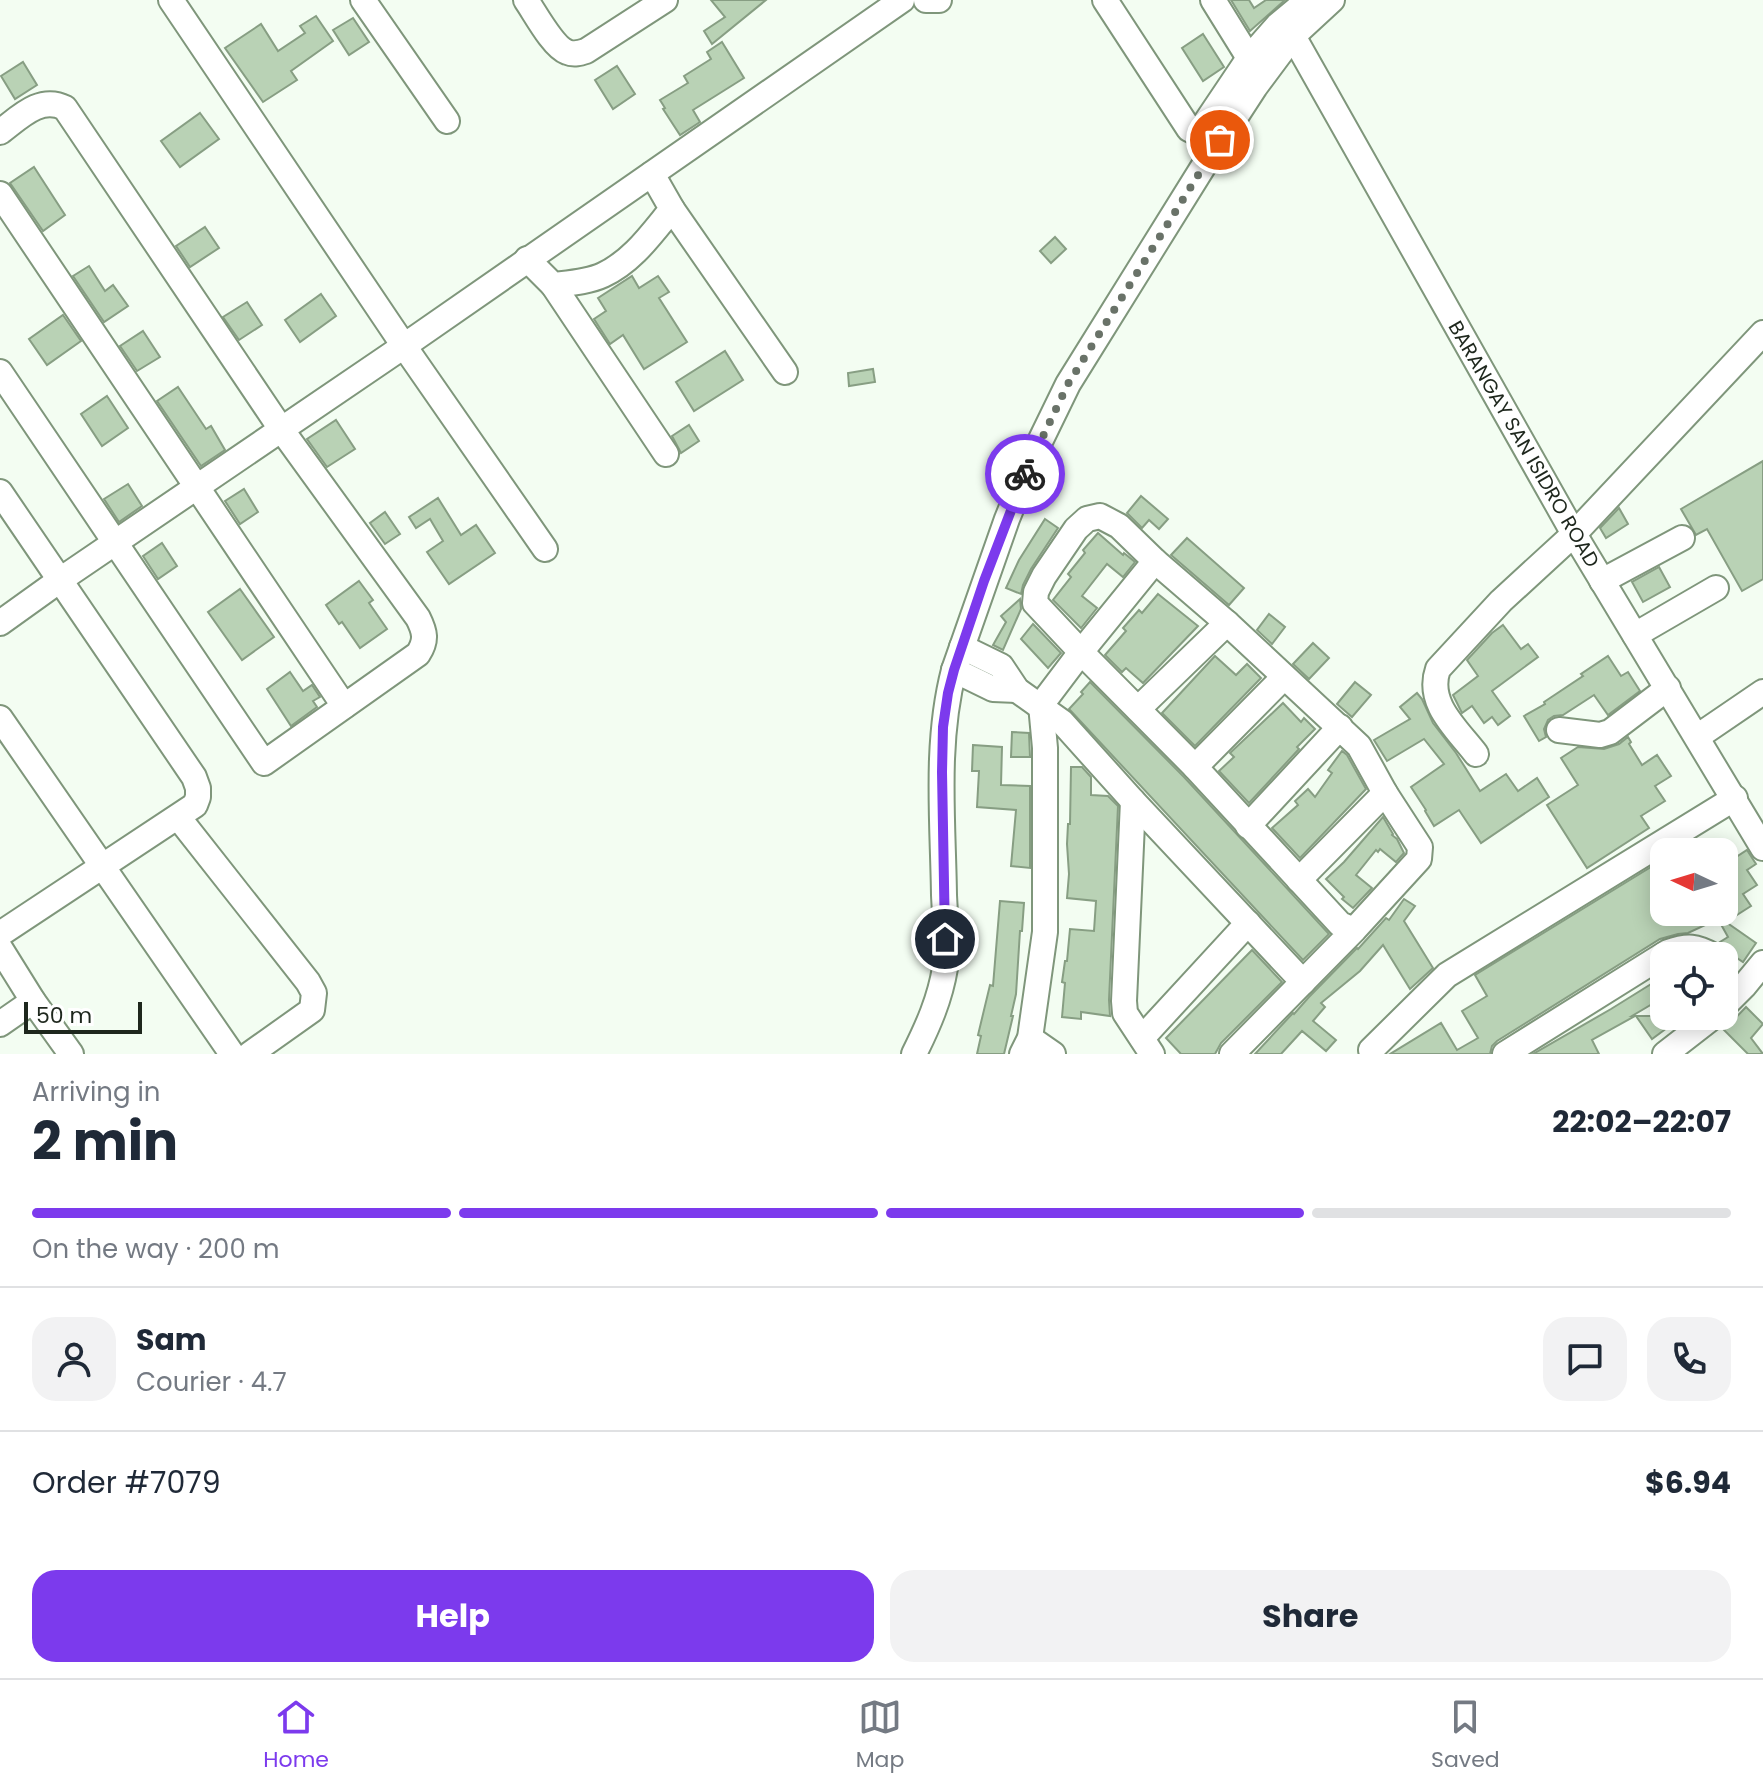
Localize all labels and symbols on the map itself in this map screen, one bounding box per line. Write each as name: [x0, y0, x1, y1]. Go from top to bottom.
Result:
pin: [1186, 106, 1254, 174]
street label: BARANGAY SAN ISIDRO ROAD: [1442, 316, 1606, 572]
courier: [985, 434, 1065, 514]
north arrow: [1650, 838, 1738, 926]
pin: [911, 905, 979, 973]
scale bar: [24, 998, 142, 1034]

